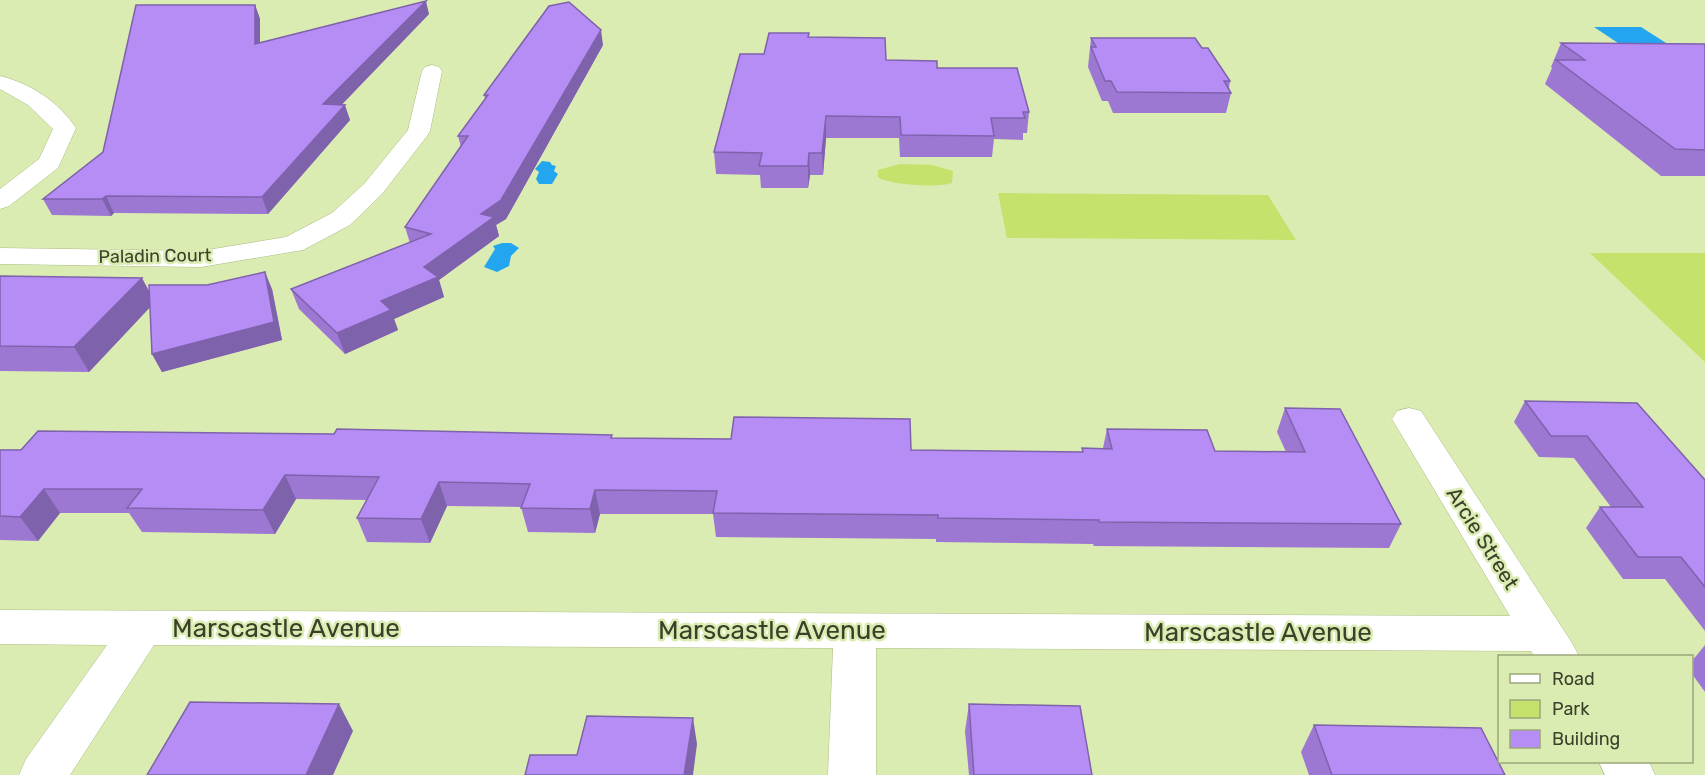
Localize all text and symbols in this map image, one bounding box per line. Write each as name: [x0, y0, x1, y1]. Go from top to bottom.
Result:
street label: Paladin Court: [98, 244, 212, 268]
street label: Arcie Street: [1442, 482, 1524, 594]
street label: Marscastle Avenue: [172, 613, 400, 644]
street label: Marscastle Avenue: [658, 615, 886, 646]
street label: Marscastle Avenue: [1144, 617, 1372, 648]
legend: [1498, 655, 1693, 763]
text: Road: [1552, 668, 1595, 690]
text: Park: [1552, 698, 1590, 720]
text: Building: [1552, 728, 1620, 750]

